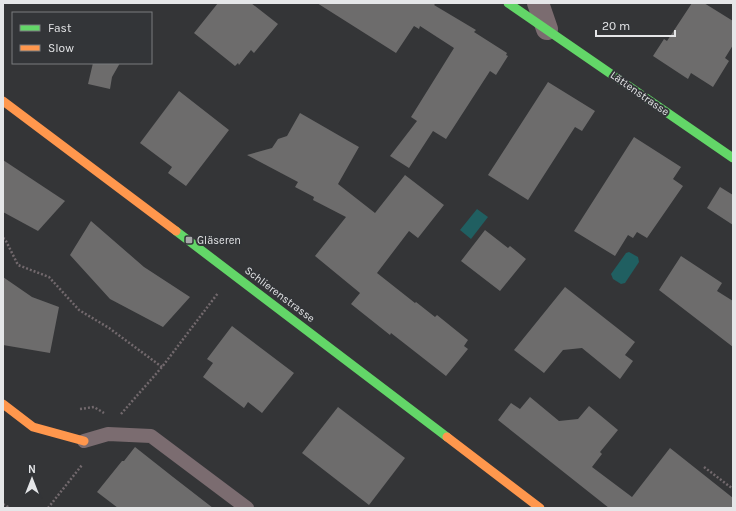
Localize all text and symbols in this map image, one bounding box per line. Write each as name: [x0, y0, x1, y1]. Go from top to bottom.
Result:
legend: [12, 12, 152, 64]
scale bar: [596, 12, 675, 38]
text: 20 m: [602, 19, 630, 33]
text: Fast: [48, 21, 72, 35]
text: Slow: [48, 41, 74, 55]
street label: Lättenstrasse: [608, 68, 672, 119]
place label: Gläseren: [197, 234, 241, 247]
marker: Gläseren: [184, 235, 194, 245]
street label: Schlierenstrasse: [242, 264, 318, 325]
north arrow: [12, 459, 52, 499]
text: N: [28, 463, 36, 476]

